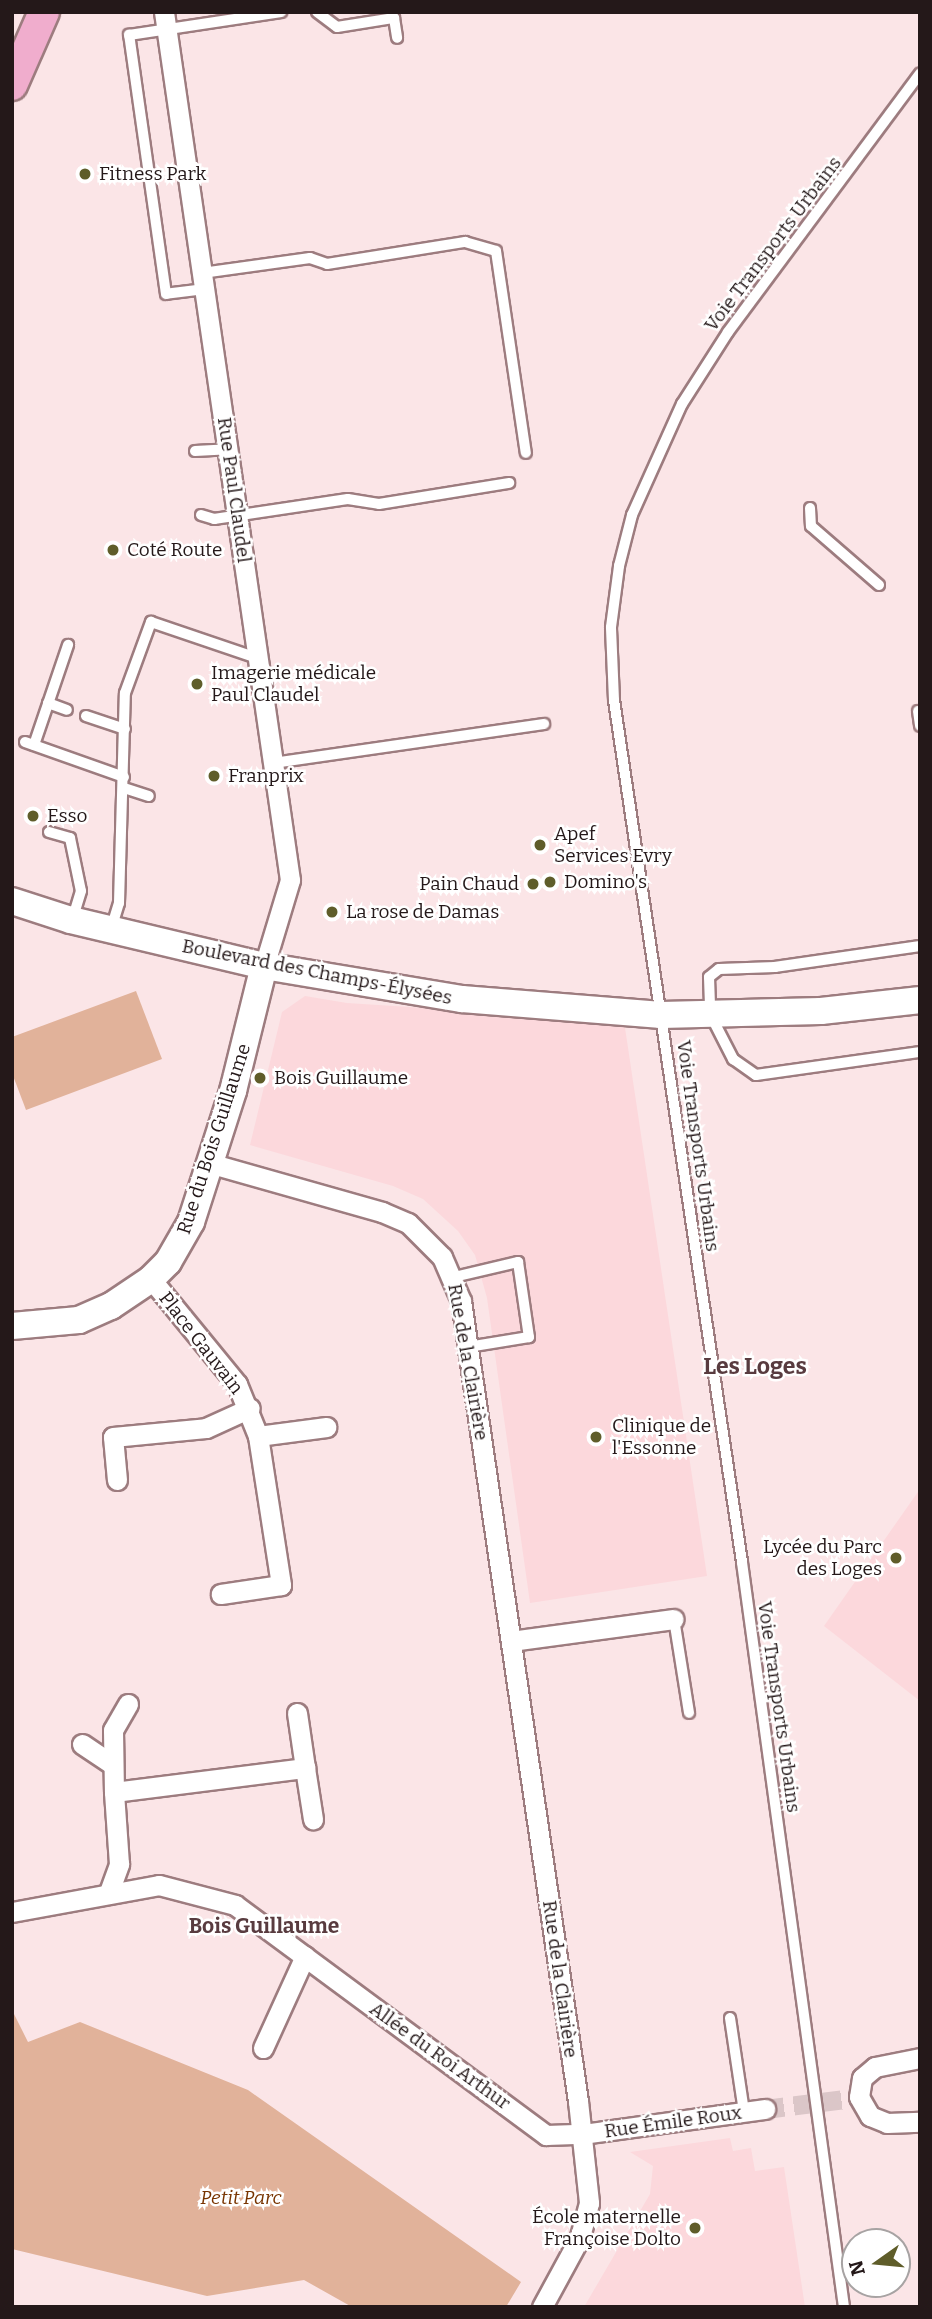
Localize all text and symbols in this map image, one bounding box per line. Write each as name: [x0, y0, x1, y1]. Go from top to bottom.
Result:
street label: Voie Transports Urbains: [700, 152, 846, 336]
place label: Fitness Park: [99, 163, 206, 185]
marker: Fitness Park: [77, 166, 93, 182]
street label: Rue Paul Claudel: [213, 416, 255, 564]
place label: Coté Route: [127, 539, 222, 561]
marker: Coté Route: [105, 542, 121, 558]
place label: Imagerie médicale Paul Claudel: [211, 662, 376, 706]
marker: Imagerie médicale Paul Claudel: [189, 676, 205, 692]
place label: Franprix: [228, 765, 304, 787]
marker: Franprix: [206, 768, 222, 784]
place label: Esso: [47, 805, 88, 827]
marker: Esso: [25, 808, 41, 824]
place label: Apef Services Evry: [554, 823, 672, 867]
marker: Apef Services Evry: [532, 837, 548, 853]
place label: Domino's: [564, 871, 647, 893]
place label: Pain Chaud: [419, 873, 519, 895]
marker: Domino's: [542, 874, 558, 890]
marker: Pain Chaud: [525, 876, 541, 892]
place label: La rose de Damas: [346, 901, 499, 923]
marker: La rose de Damas: [324, 904, 340, 920]
street label: Boulevard des Champs-Élysées: [180, 935, 454, 1009]
street label: Voie Transports Urbains: [672, 1039, 724, 1253]
street label: Rue du Bois Guillaume: [172, 1041, 256, 1237]
place label: Bois Guillaume: [274, 1067, 408, 1089]
marker: Bois Guillaume: [252, 1070, 268, 1086]
street label: Rue de la Clairière: [443, 1282, 493, 1442]
street label: Place Gauvain: [154, 1287, 248, 1399]
district label: Les Loges: [703, 1352, 807, 1380]
place label: Clinique de l'Essonne: [612, 1415, 711, 1459]
marker: Clinique de l'Essonne: [586, 1427, 606, 1447]
place label: Lycée du Parc des Loges: [763, 1536, 882, 1580]
marker: Lycée du Parc des Loges: [888, 1550, 904, 1566]
street label: Voie Transports Urbains: [753, 1600, 805, 1814]
street label: Rue de la Clairière: [538, 1899, 582, 2059]
district label: Bois Guillaume: [189, 1913, 339, 1939]
street label: Allée du Roi Arthur: [365, 1997, 515, 2115]
street label: Rue Émile Roux: [603, 2101, 743, 2143]
park label: Petit Parc: [200, 2187, 282, 2209]
place label: École maternelle Françoise Dolto: [532, 2206, 681, 2250]
marker: École maternelle Françoise Dolto: [687, 2220, 703, 2236]
north arrow: [841, 2228, 911, 2298]
text: N: [844, 2258, 870, 2278]

